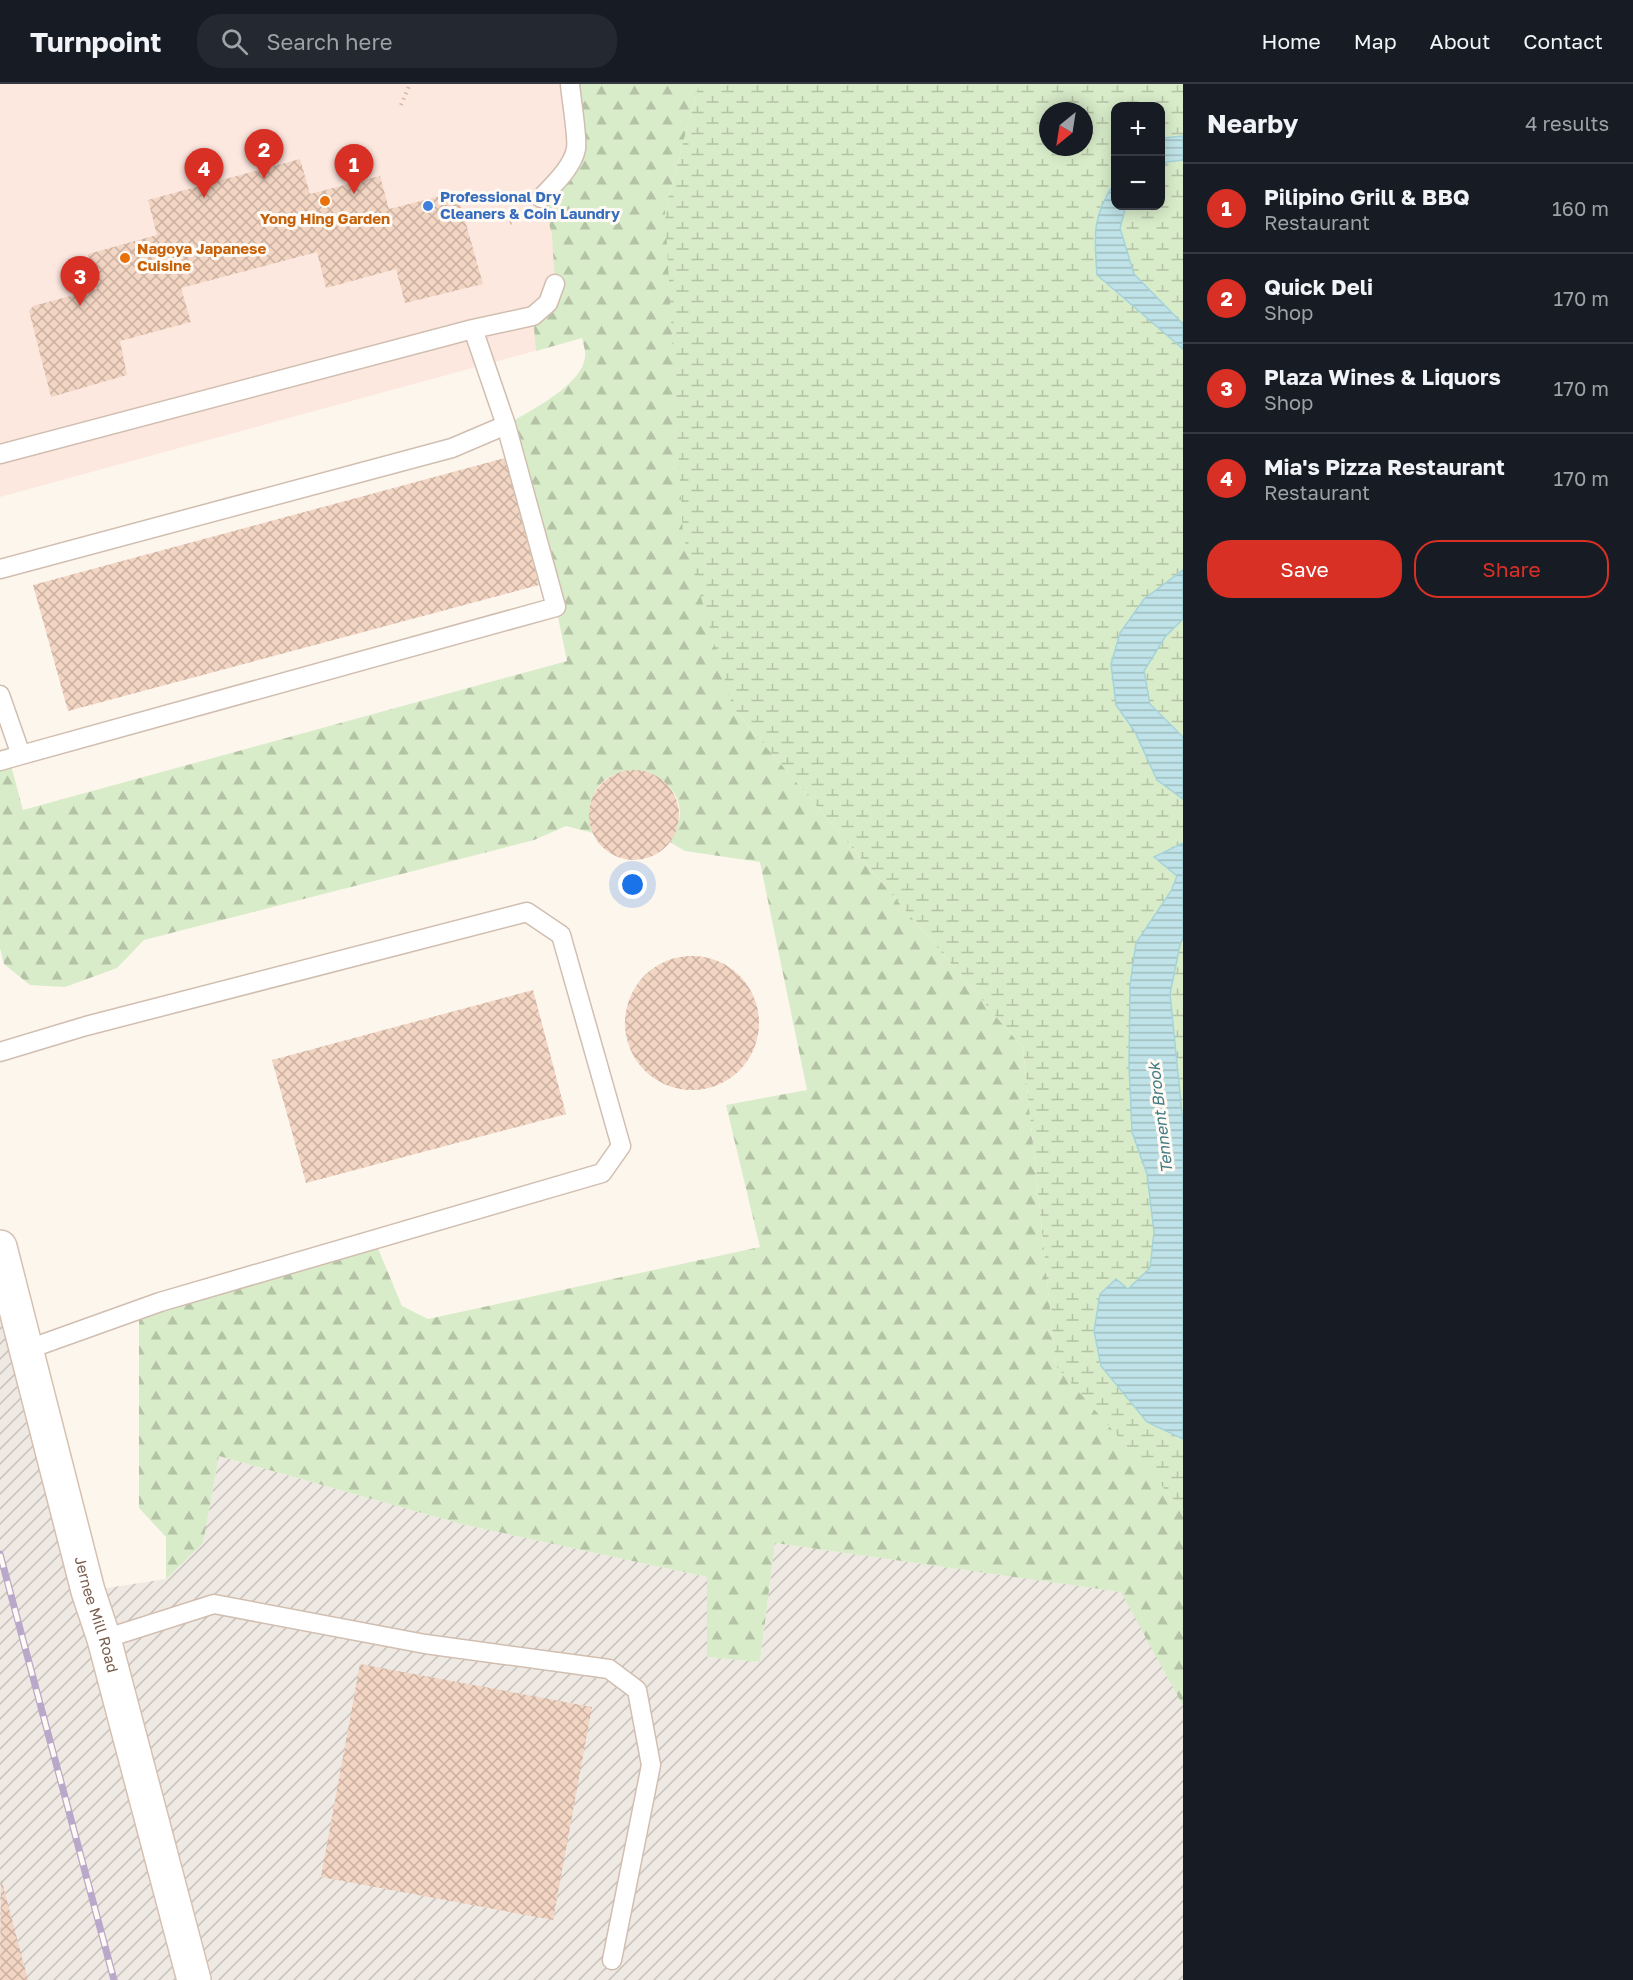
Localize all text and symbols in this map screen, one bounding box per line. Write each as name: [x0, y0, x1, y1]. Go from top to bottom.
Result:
search box: [197, 14, 617, 68]
text: Turnpoint: [30, 25, 161, 58]
icon: search: [218, 25, 251, 58]
text: Search here: [266, 28, 393, 55]
text: Home: [1261, 28, 1321, 54]
text: Map: [1354, 28, 1397, 54]
text: About: [1430, 28, 1490, 54]
text: Contact: [1523, 28, 1603, 54]
north arrow: [1039, 102, 1093, 156]
map controls: [1111, 102, 1165, 210]
button: +: [1111, 102, 1165, 156]
text: Nearby: [1207, 108, 1298, 139]
text: 4 results: [1525, 111, 1609, 135]
pin: 2: [244, 130, 284, 179]
pin: 1: [334, 144, 374, 194]
pin: 4: [184, 148, 224, 198]
button: −: [1111, 156, 1165, 210]
text: Pilipino Grill & BBQ: [1264, 183, 1470, 210]
place label: Professional Dry Cleaners & Coin Laundry: [440, 187, 620, 222]
marker: Yong Hing Garden: [318, 194, 332, 208]
text: 1: [1221, 196, 1232, 220]
text: 160 m: [1552, 196, 1609, 220]
marker: Professional Dry Cleaners & Coin Laundry: [421, 199, 435, 213]
place label: Yong Hing Garden: [260, 209, 390, 227]
text: Restaurant: [1264, 210, 1370, 234]
place label: Nagoya Japanese Cuisine: [137, 239, 266, 274]
marker: Nagoya Japanese Cuisine: [118, 251, 132, 265]
pin: 3: [60, 256, 100, 306]
text: Quick Deli: [1264, 273, 1373, 300]
text: 2: [1220, 286, 1233, 310]
text: 170 m: [1554, 286, 1609, 310]
text: Shop: [1264, 300, 1313, 324]
text: Plaza Wines & Liquors: [1264, 363, 1501, 390]
text: 3: [1220, 376, 1233, 400]
text: 170 m: [1554, 376, 1609, 400]
text: Shop: [1264, 390, 1313, 414]
text: Mia's Pizza Restaurant: [1264, 453, 1505, 480]
text: 4: [1220, 466, 1233, 490]
text: 170 m: [1554, 466, 1609, 490]
text: Restaurant: [1264, 480, 1370, 504]
button: Save: [1207, 540, 1402, 598]
button: Share: [1414, 540, 1609, 598]
your location: [618, 870, 647, 899]
water label: Tennent Brook: [1143, 1059, 1177, 1175]
street label: Jernee Mill Road: [72, 1554, 122, 1674]

